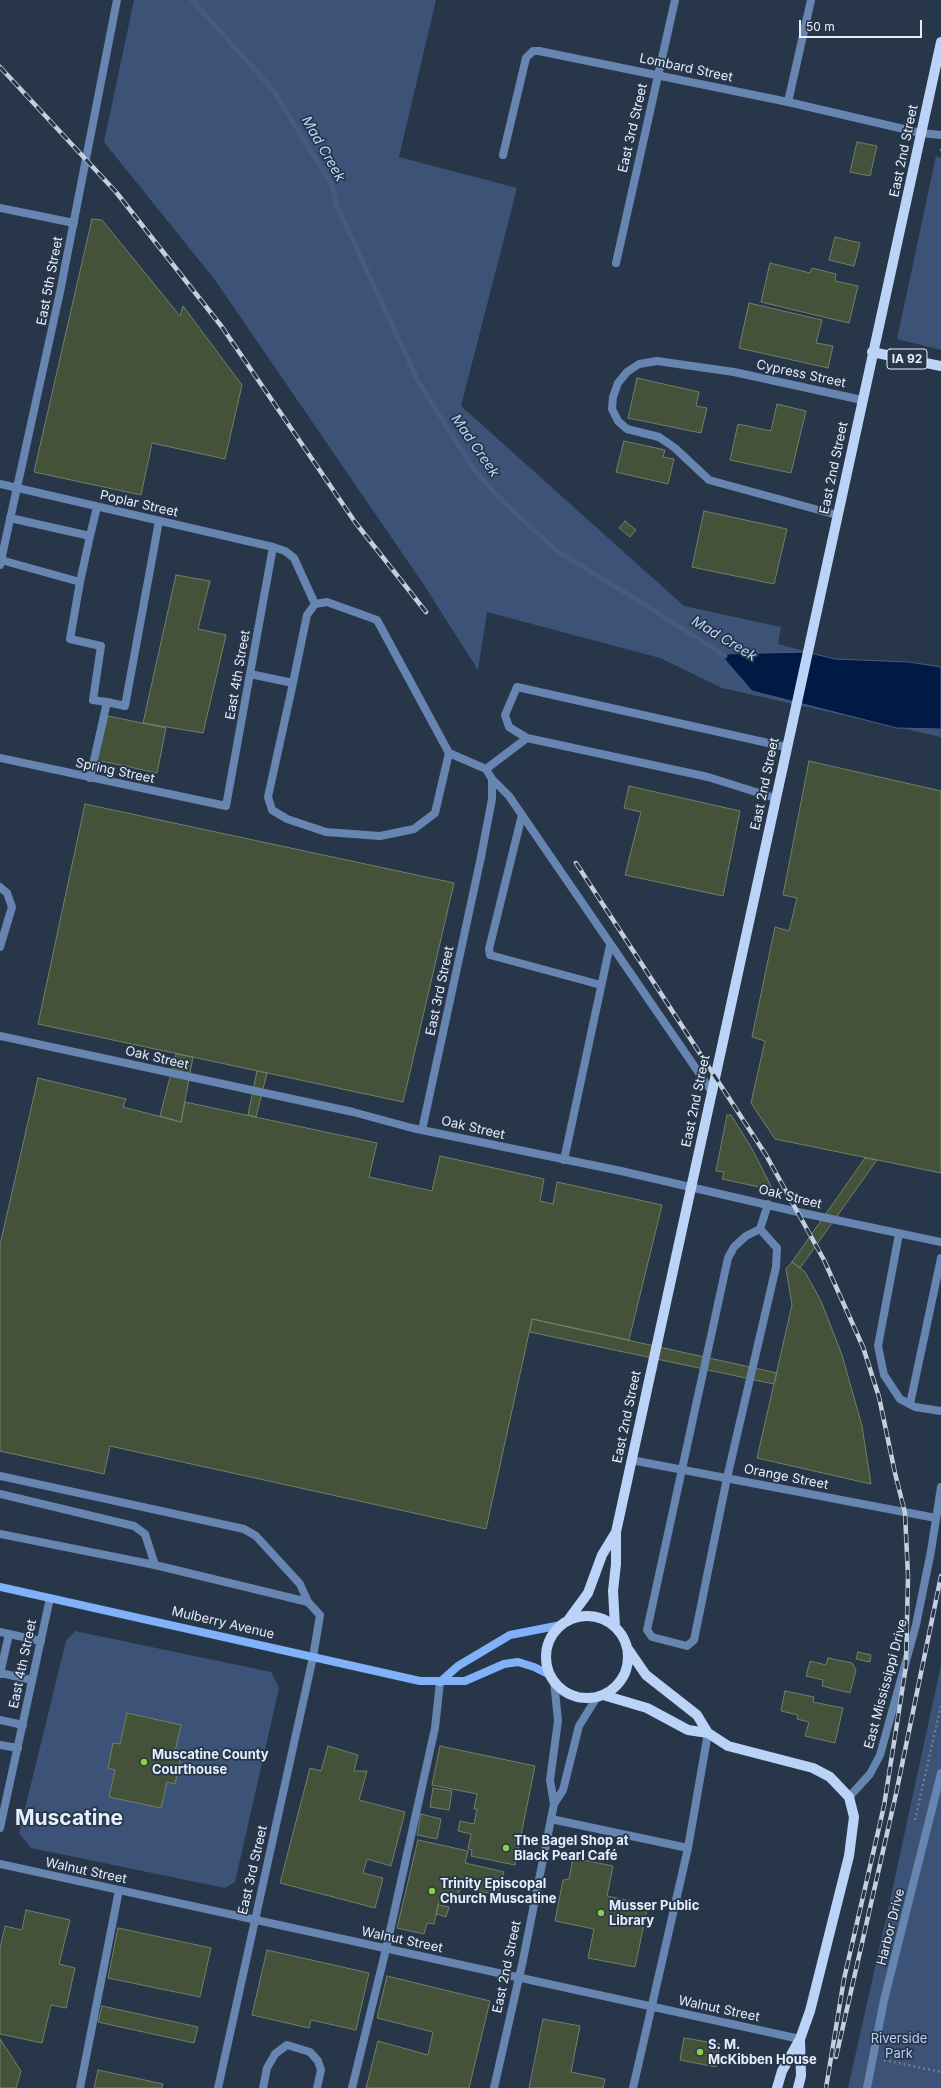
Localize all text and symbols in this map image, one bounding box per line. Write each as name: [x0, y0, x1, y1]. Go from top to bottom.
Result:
scale bar: [801, 12, 924, 38]
text: 50 m: [806, 19, 835, 34]
street label: Lombard Street: [638, 51, 734, 85]
street label: East 3rd Street: [615, 82, 651, 174]
street label: East 2nd Street: [887, 104, 921, 198]
water label: Mad Creek: [298, 113, 348, 185]
street label: East 5th Street: [34, 235, 66, 327]
road number: IA 92: [887, 349, 927, 369]
street label: Cypress Street: [755, 357, 847, 391]
water label: Mad Creek: [447, 411, 503, 481]
street label: East 2nd Street: [817, 421, 851, 515]
street label: Poplar Street: [98, 487, 180, 521]
water label: Mad Creek: [688, 613, 760, 665]
street label: East 4th Street: [222, 629, 254, 721]
street label: East 2nd Street: [748, 737, 782, 831]
street label: Spring Street: [74, 755, 156, 787]
street label: East 3rd Street: [423, 945, 457, 1037]
street label: Oak Street: [124, 1043, 190, 1073]
street label: East 2nd Street: [679, 1054, 713, 1148]
street label: Oak Street: [440, 1113, 506, 1143]
street label: Oak Street: [757, 1182, 823, 1212]
street label: East 2nd Street: [610, 1370, 644, 1464]
street label: Orange Street: [742, 1461, 830, 1493]
street label: Mulberry Avenue: [170, 1604, 276, 1642]
street label: East 4th Street: [6, 1618, 40, 1710]
street label: East Mississippi Drive: [861, 1618, 911, 1750]
place label: Muscatine County Courthouse: [152, 1747, 269, 1778]
marker: Muscatine County Courthouse: [139, 1757, 149, 1767]
district label: Muscatine: [15, 1806, 123, 1832]
street label: East 3rd Street: [235, 1824, 271, 1916]
place label: The Bagel Shop at Black Pearl Café: [514, 1833, 628, 1864]
marker: The Bagel Shop at Black Pearl Café: [501, 1843, 511, 1853]
street label: Walnut Street: [44, 1855, 128, 1887]
place label: Trinity Episcopal Church Muscatine: [440, 1876, 557, 1907]
marker: Trinity Episcopal Church Muscatine: [427, 1886, 437, 1896]
street label: Harbor Drive: [874, 1887, 908, 1967]
place label: Musser Public Library: [609, 1898, 699, 1929]
marker: Musser Public Library: [596, 1908, 606, 1918]
street label: East 2nd Street: [490, 1920, 524, 2014]
street label: Walnut Street: [360, 1924, 444, 1956]
street label: Walnut Street: [677, 1993, 761, 2025]
park label: Riverside Park: [871, 2031, 927, 2062]
place label: S. M. McKibben House: [708, 2037, 817, 2068]
marker: S. M. McKibben House: [695, 2047, 705, 2057]

